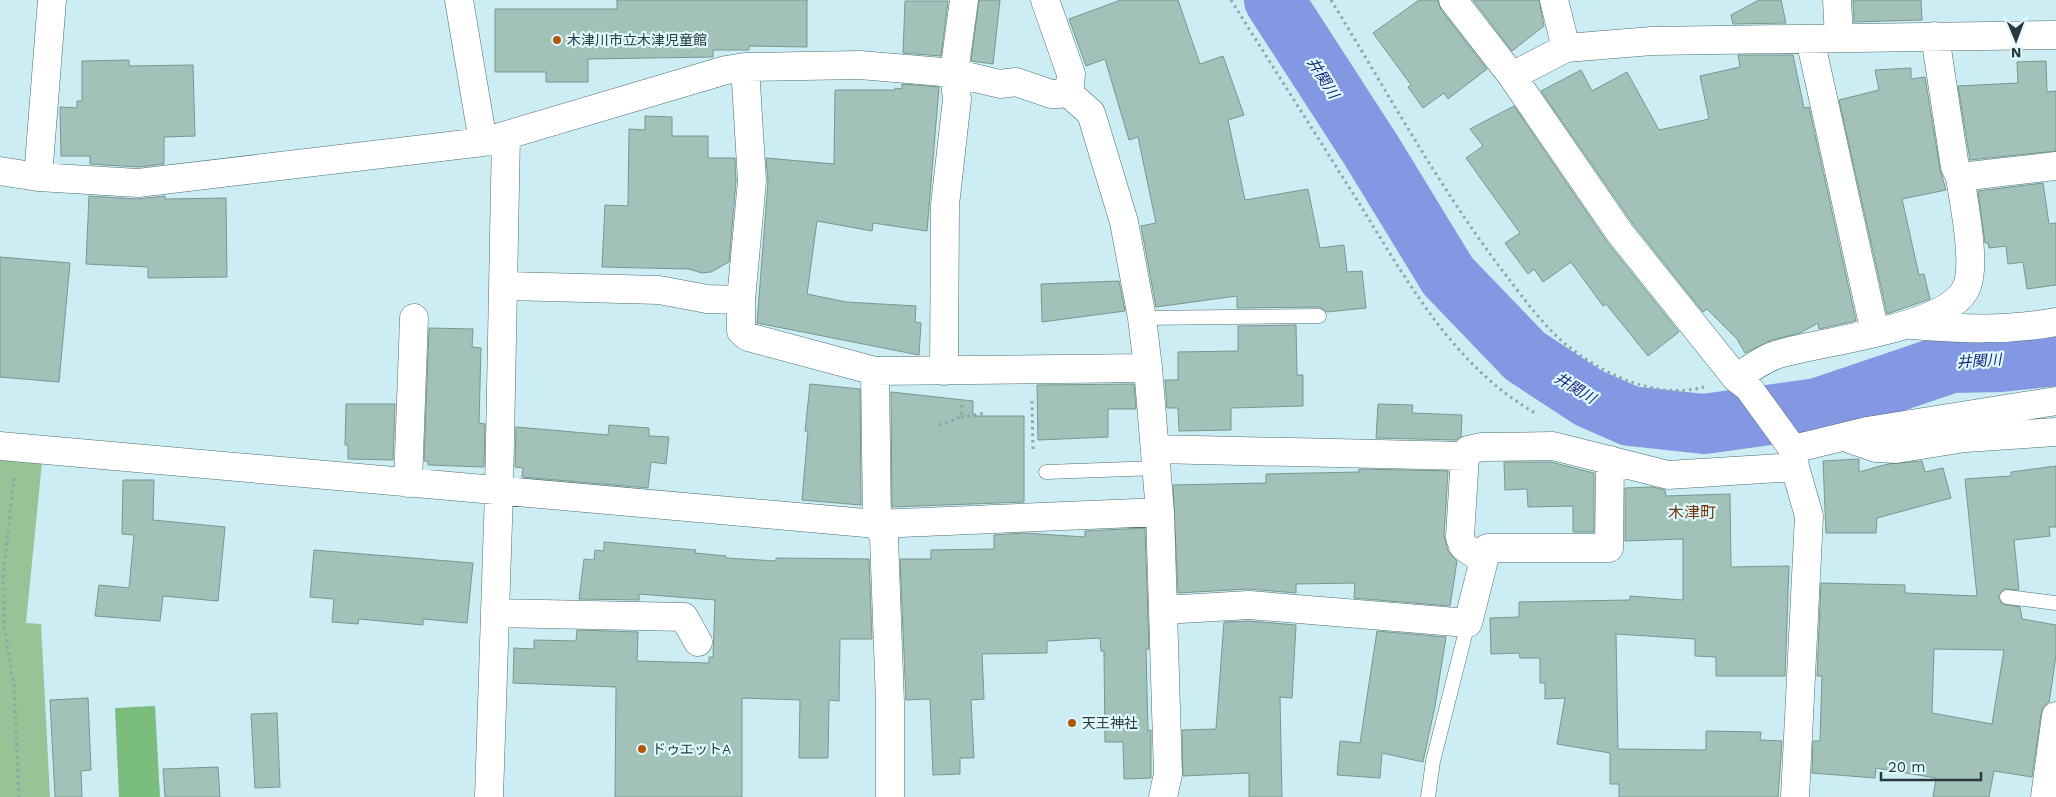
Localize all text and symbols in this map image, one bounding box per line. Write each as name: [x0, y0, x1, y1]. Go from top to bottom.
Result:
north arrow: [1991, 15, 2041, 65]
place label: 木津川市立木津児童館: [567, 32, 707, 48]
marker: 木津川市立木津児童館: [551, 34, 563, 46]
text: N: [2011, 45, 2022, 61]
water label: 井関川: [1303, 54, 1344, 104]
water label: 井関川: [1956, 350, 2004, 372]
water label: 井関川: [1551, 369, 1601, 408]
district label: 木津町: [1668, 503, 1716, 522]
place label: 天王神社: [1082, 715, 1138, 731]
marker: 天王神社: [1066, 717, 1078, 729]
place label: ドゥエットA: [652, 741, 731, 757]
marker: ドゥエットA: [636, 743, 648, 755]
scale bar: [1881, 750, 1981, 782]
text: 20 m: [1888, 758, 1926, 776]

